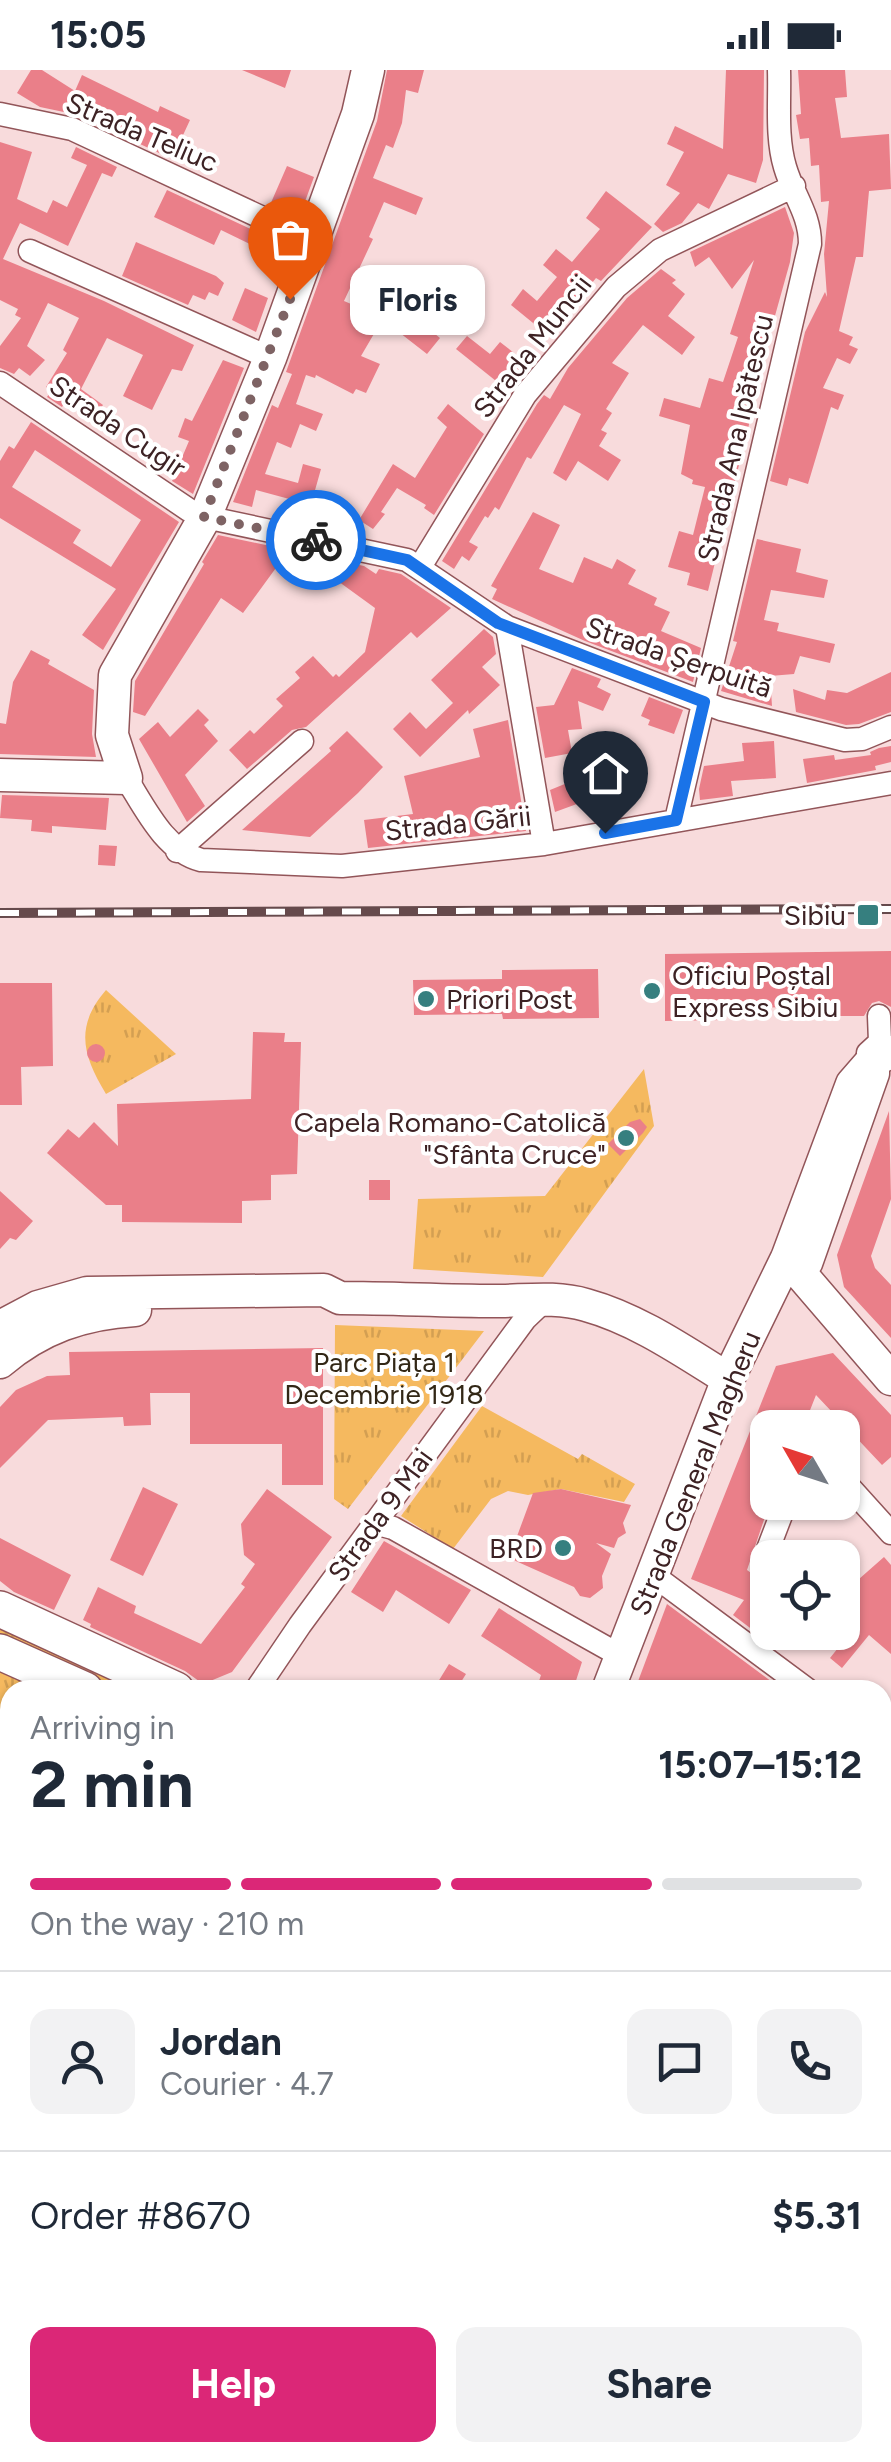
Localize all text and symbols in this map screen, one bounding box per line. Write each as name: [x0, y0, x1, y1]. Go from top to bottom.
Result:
text: 15:05: [50, 12, 146, 58]
street label: Strada Teliuc: [61, 85, 223, 179]
pin: [248, 197, 333, 300]
icon: bag: [263, 212, 318, 267]
callout: Floris: [350, 264, 485, 334]
street label: Strada Muncii: [466, 268, 598, 424]
text: Floris: [378, 281, 457, 319]
street label: Strada Ana Ipătescu: [690, 311, 780, 565]
street label: Strada Cugir: [43, 368, 193, 484]
courier: [266, 490, 366, 590]
icon: bike: [289, 513, 344, 568]
street label: Strada Șerpuită: [582, 609, 776, 705]
pin: [563, 731, 648, 834]
icon: home: [578, 746, 633, 801]
street label: Strada Gării: [383, 798, 533, 848]
place label: Sibiu: [784, 898, 846, 932]
marker: Sibiu: [855, 902, 881, 928]
place label: Oficiu Poștal Express Sibiu: [672, 958, 838, 1024]
marker: Oficiu Poștal Express Sibiu: [641, 980, 663, 1002]
place label: Priori Post: [446, 982, 573, 1016]
marker: Priori Post: [415, 988, 437, 1010]
place label: Capela Romano-Catolică "Sfânta Cruce": [294, 1105, 606, 1171]
marker: Capela Romano-Catolică "Sfânta Cruce": [615, 1127, 637, 1149]
street label: Strada General Magheru: [622, 1326, 768, 1620]
park label: Parc Piața 1 Decembrie 1918: [284, 1345, 484, 1411]
north arrow: [750, 1410, 860, 1520]
map controls: [750, 1410, 860, 1650]
street label: Strada 9 Mai: [320, 1442, 440, 1588]
place label: BRD: [489, 1531, 543, 1565]
marker: BRD: [552, 1537, 574, 1559]
button: locate: [750, 1540, 860, 1650]
text: Arriving in: [30, 1709, 175, 1747]
text: 15:07–15:12: [658, 1742, 862, 1788]
text: 2 min: [30, 1745, 194, 1823]
text: On the way · 210 m: [30, 1905, 304, 1943]
button: person: [30, 2009, 135, 2114]
button: chat: [627, 2009, 732, 2114]
button: phone: [757, 2009, 862, 2114]
text: Jordan: [160, 2019, 282, 2065]
text: Courier · 4.7: [160, 2065, 334, 2103]
text: Order #8670: [30, 2193, 251, 2239]
text: $5.31: [772, 2193, 862, 2239]
button: Help: [30, 2327, 436, 2442]
button: Share: [456, 2327, 862, 2442]

